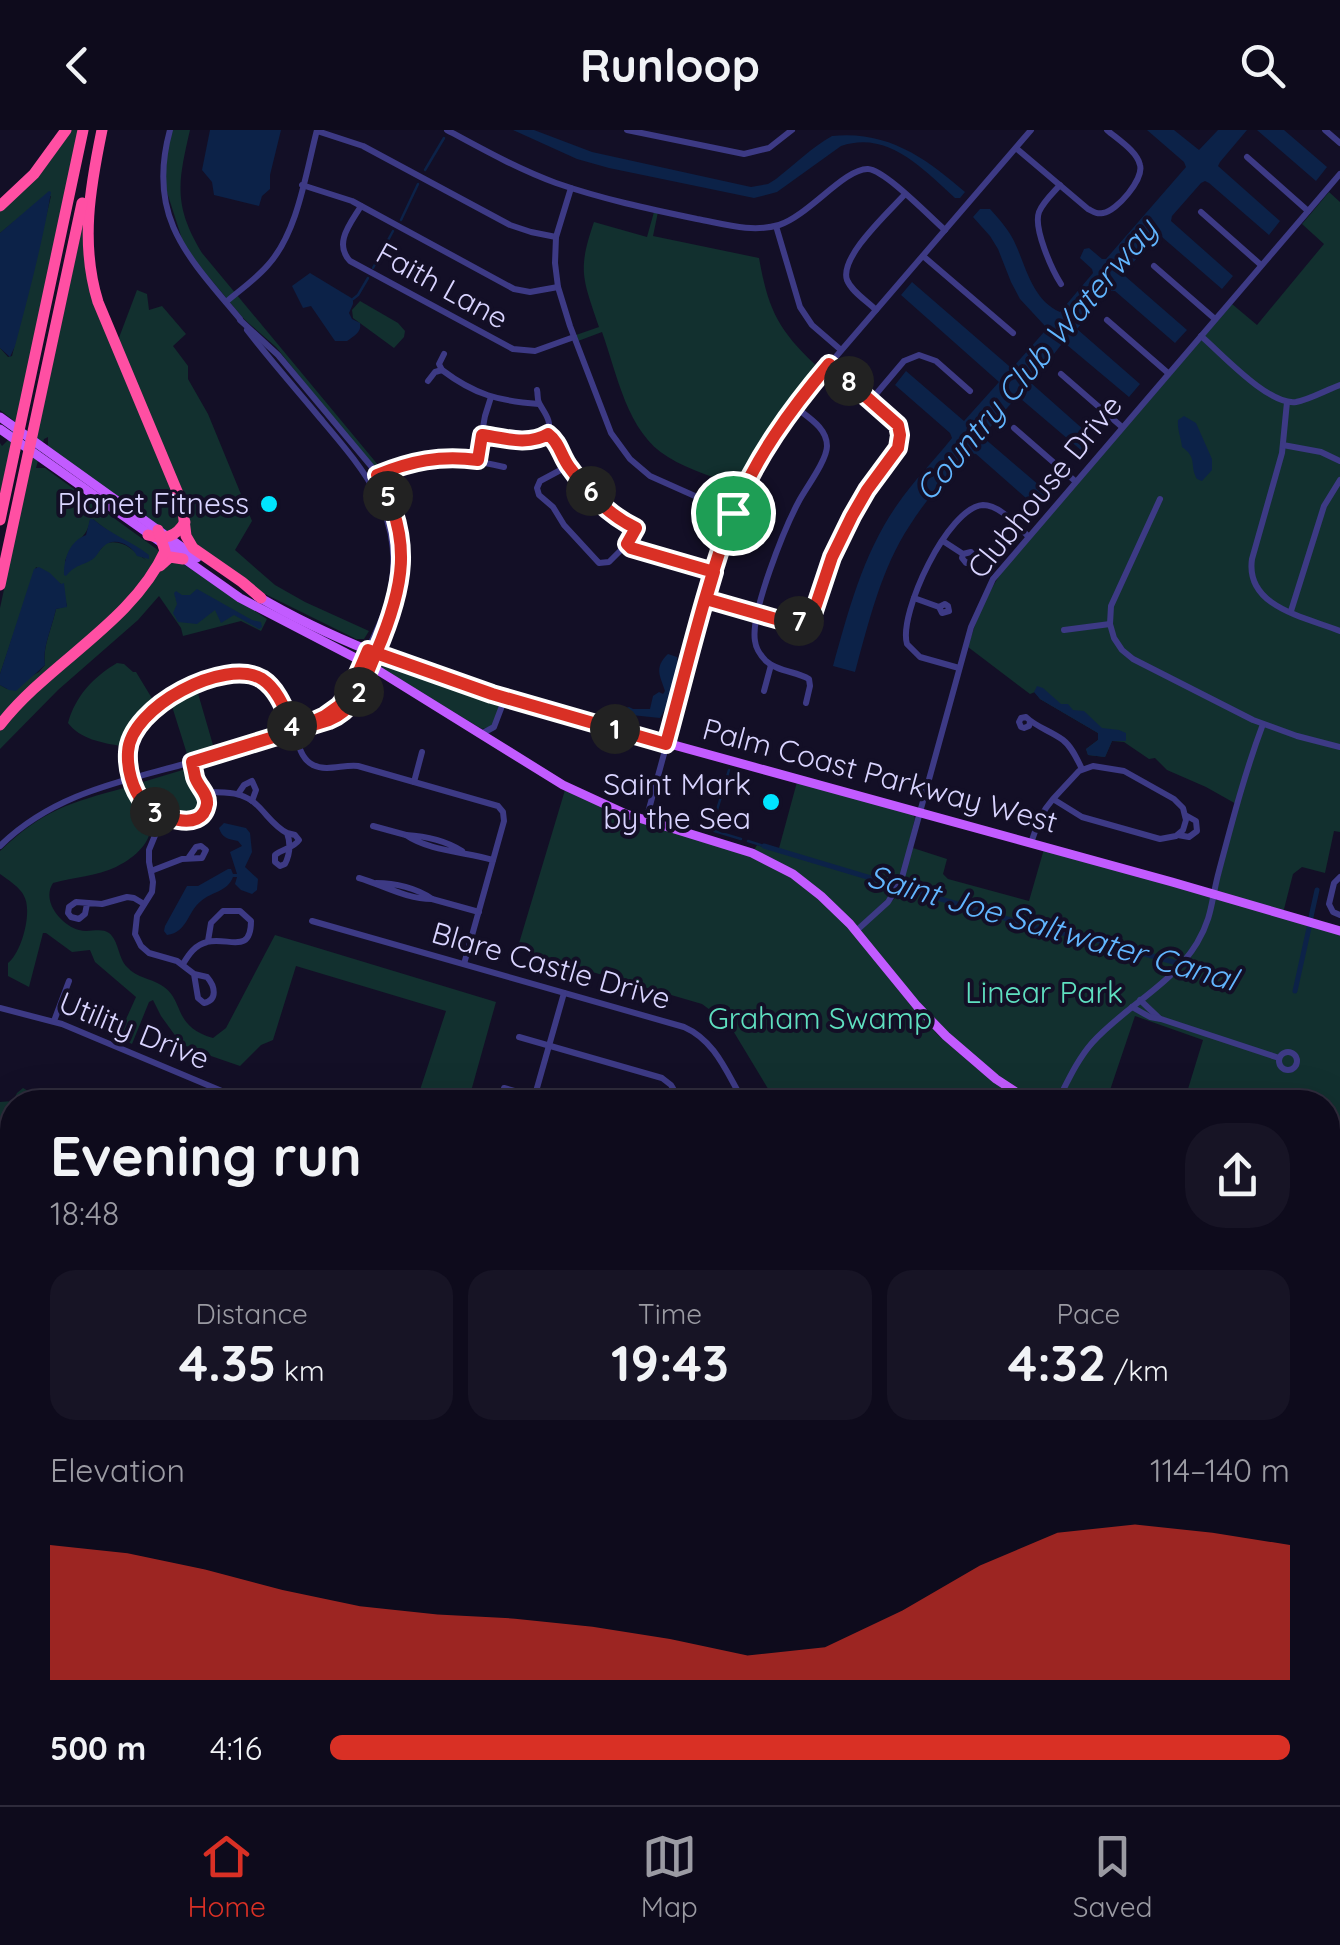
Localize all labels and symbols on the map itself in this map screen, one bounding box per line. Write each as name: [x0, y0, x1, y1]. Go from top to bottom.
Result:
water label: Country Club Waterway: [906, 209, 1166, 509]
street label: Faith Lane: [370, 233, 515, 337]
pin: 8: [824, 356, 874, 406]
street label: Clubhouse Drive: [959, 387, 1130, 586]
pin: 6: [566, 466, 616, 516]
pin: 5: [363, 471, 413, 521]
pin: [691, 471, 776, 556]
place label: Planet Fitness: [57, 484, 249, 522]
marker: Planet Fitness: [258, 493, 280, 515]
pin: 7: [774, 596, 824, 646]
pin: 2: [334, 667, 384, 717]
pin: 4: [267, 701, 317, 751]
pin: 1: [590, 704, 640, 754]
street label: Palm Coast Parkway West: [699, 709, 1062, 841]
place label: Saint Mark by the Sea: [603, 765, 751, 837]
pin: 3: [130, 787, 180, 837]
marker: Saint Mark by the Sea: [760, 791, 782, 813]
water label: Saint Joe Saltwater Canal: [863, 855, 1245, 1000]
street label: Blare Castle Drive: [428, 913, 675, 1017]
park label: Linear Park: [965, 973, 1123, 1011]
street label: Utility Drive: [54, 983, 215, 1077]
park label: Graham Swamp: [708, 999, 932, 1037]

